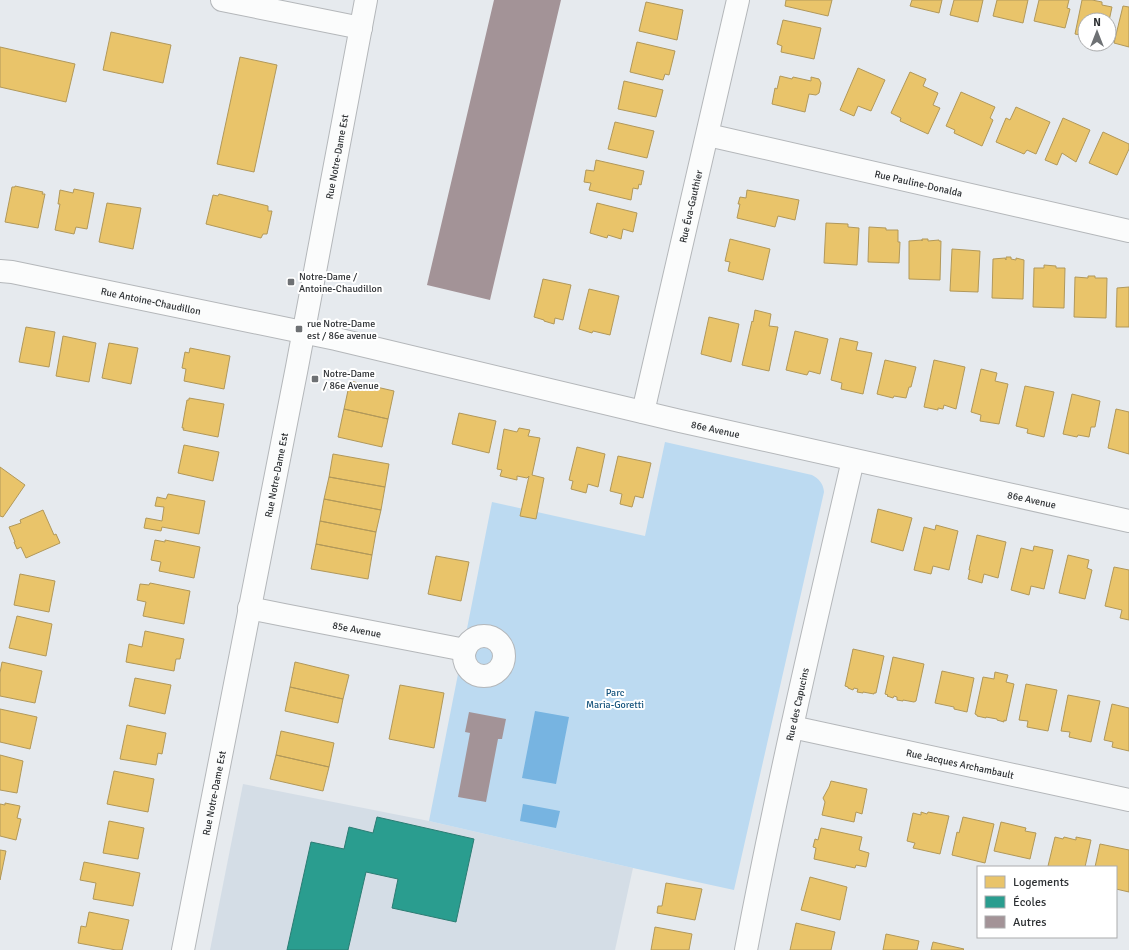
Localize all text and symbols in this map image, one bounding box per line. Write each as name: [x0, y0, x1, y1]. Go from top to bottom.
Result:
north arrow: [1077, 12, 1117, 52]
text: N: [1093, 16, 1101, 29]
street label: Rue Notre-Dame Est: [324, 113, 351, 200]
street label: Rue Pauline-Donalda: [873, 168, 963, 200]
street label: Rue Éva-Gauthier: [677, 169, 706, 244]
place label: Notre-Dame / Antoine-Chaudillon: [299, 271, 382, 295]
marker: Notre-Dame / Antoine-Chaudillon: [286, 277, 296, 287]
street label: Rue Antoine-Chaudillon: [100, 286, 202, 318]
place label: rue Notre-Dame est / 86e avenue: [307, 318, 377, 342]
marker: rue Notre-Dame est / 86e avenue: [294, 324, 304, 334]
place label: Notre-Dame / 86e Avenue: [323, 368, 379, 392]
marker: Notre-Dame / 86e Avenue: [310, 374, 320, 384]
street label: 86e Avenue: [690, 419, 741, 441]
street label: Rue Notre-Dame Est: [263, 431, 291, 519]
street label: 86e Avenue: [1006, 489, 1057, 512]
street label: 85e Avenue: [331, 620, 382, 641]
street label: Rue des Capucins: [784, 666, 812, 742]
park label: Parc Maria-Goretti: [586, 687, 644, 711]
street label: Rue Jacques Archambault: [905, 747, 1015, 782]
street label: Rue Notre-Dame Est: [201, 749, 229, 837]
legend: [977, 866, 1117, 938]
text: Logements: [1013, 875, 1069, 890]
text: Écoles: [1013, 895, 1046, 910]
text: Autres: [1013, 915, 1046, 930]

